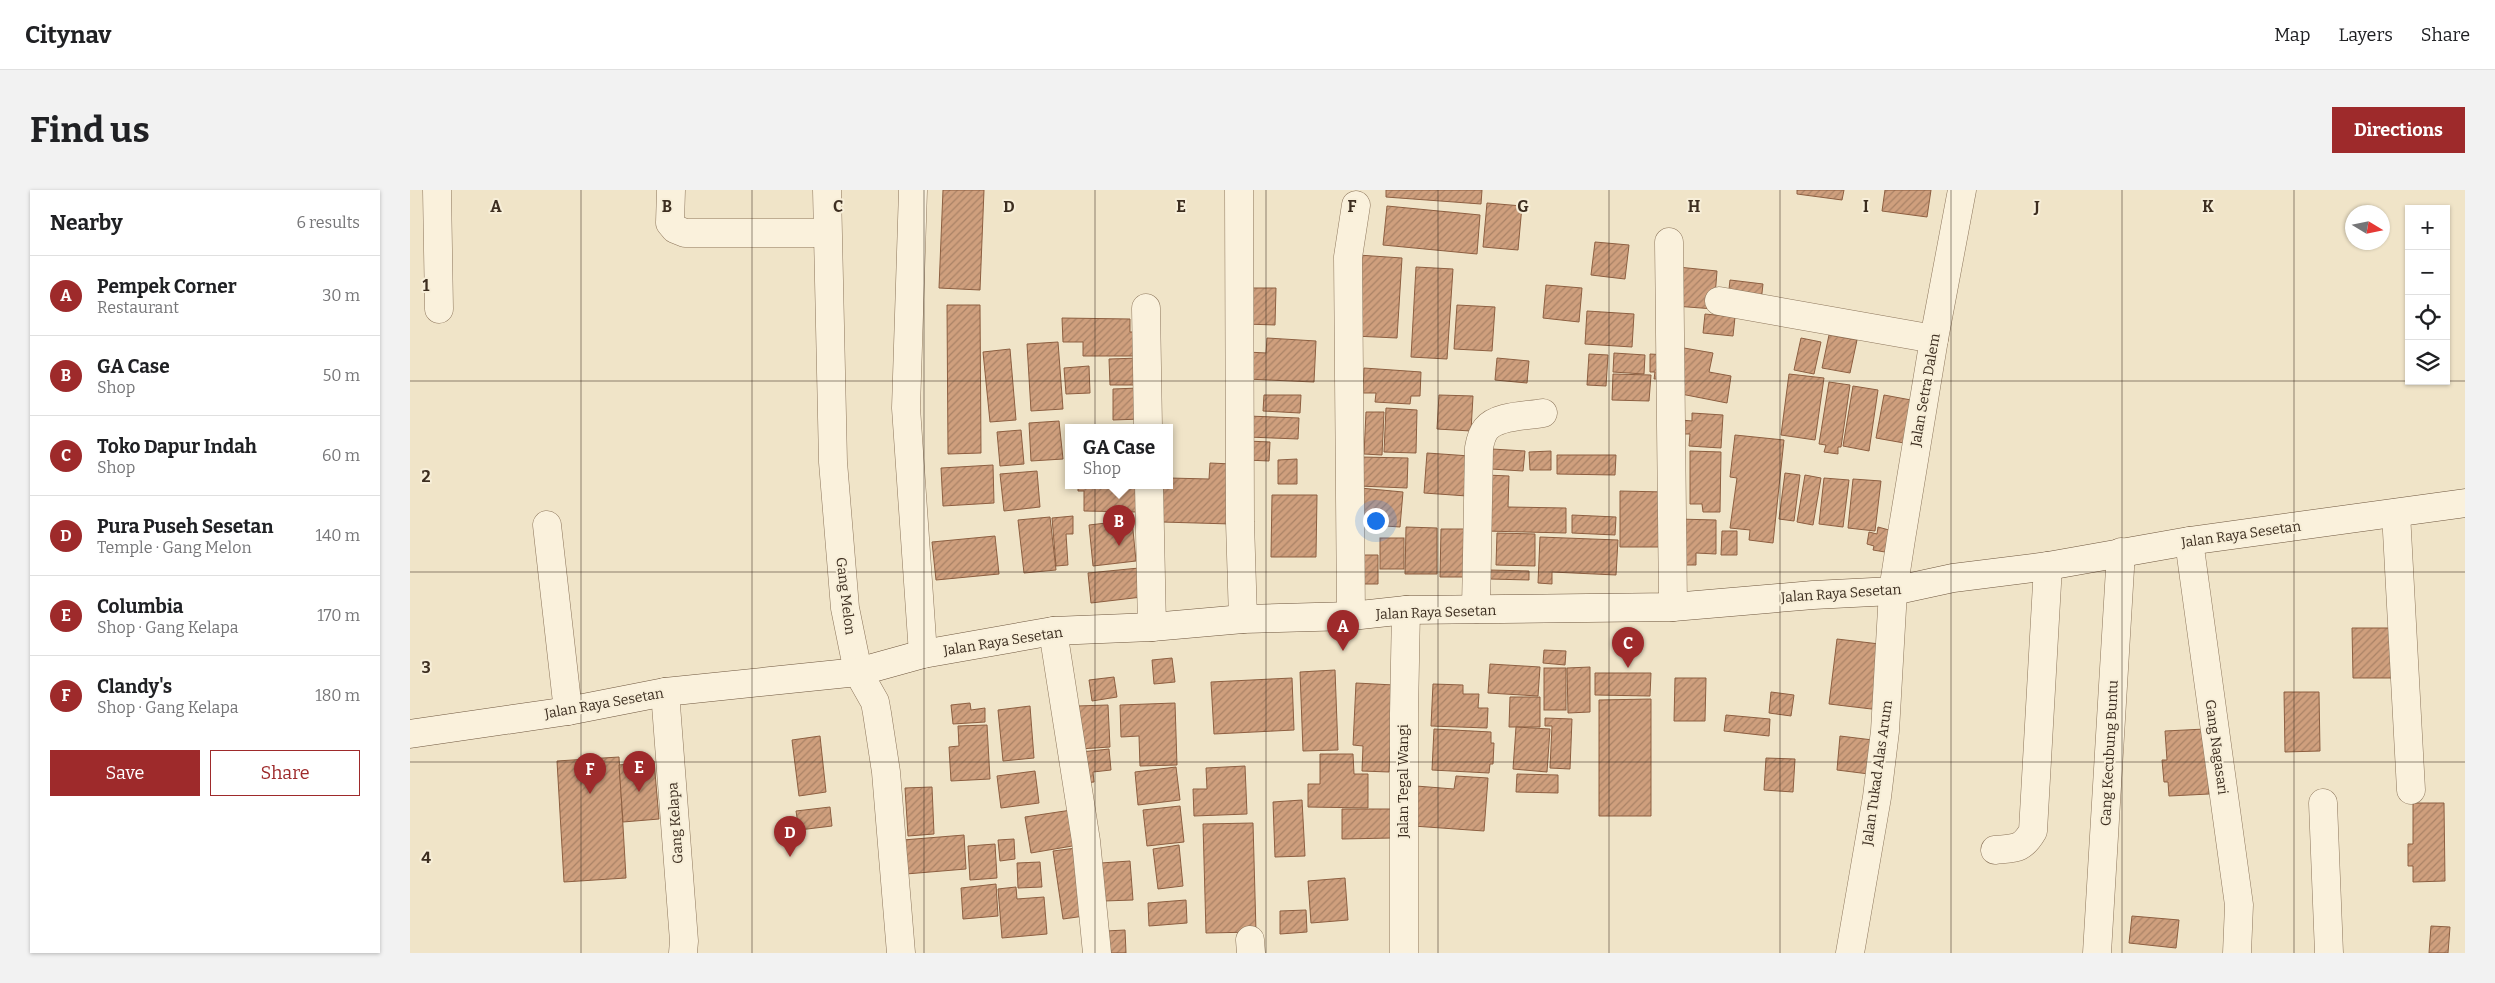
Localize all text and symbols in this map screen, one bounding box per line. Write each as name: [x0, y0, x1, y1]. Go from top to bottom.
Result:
text: Citynav: [25, 21, 111, 49]
text: Map: [2274, 24, 2310, 46]
text: Layers: [2338, 24, 2393, 46]
text: Share: [2421, 24, 2470, 46]
button: Directions: [2332, 107, 2465, 153]
text: Find us: [30, 109, 150, 151]
text: A: [490, 197, 502, 216]
text: B: [662, 197, 672, 216]
text: C: [833, 197, 843, 216]
text: D: [1003, 197, 1015, 216]
text: E: [1176, 197, 1186, 216]
text: F: [1348, 197, 1357, 216]
text: G: [1517, 197, 1529, 216]
text: H: [1688, 197, 1701, 216]
text: I: [1863, 197, 1869, 216]
text: J: [2033, 197, 2040, 216]
text: K: [2202, 197, 2214, 216]
north arrow: [2345, 205, 2390, 250]
map controls: [2405, 205, 2450, 385]
button: +: [2405, 205, 2450, 250]
text: Nearby: [50, 210, 123, 236]
text: 6 results: [297, 213, 360, 232]
button: −: [2405, 250, 2450, 295]
text: Pempek Corner: [97, 275, 237, 298]
text: 1: [423, 276, 430, 295]
text: A: [60, 286, 72, 305]
text: 30 m: [322, 286, 360, 305]
button: locate: [2405, 295, 2450, 340]
text: Restaurant: [97, 298, 179, 317]
street label: Jalan Setra Dalem: [1907, 331, 1944, 449]
button: layers: [2405, 340, 2450, 385]
text: GA Case: [97, 355, 170, 378]
text: B: [61, 366, 71, 385]
text: 50 m: [323, 366, 360, 385]
text: Shop: [97, 378, 135, 397]
popup: [1065, 424, 1173, 489]
text: Toko Dapur Indah: [97, 435, 257, 458]
text: GA Case: [1083, 436, 1155, 459]
text: C: [61, 446, 71, 465]
text: 60 m: [322, 446, 360, 465]
text: Shop: [97, 458, 135, 477]
text: Shop: [1083, 459, 1121, 478]
text: 2: [421, 467, 431, 486]
pin: B: [1103, 505, 1135, 546]
your location: [1363, 508, 1389, 534]
text: Pura Puseh Sesetan: [97, 515, 273, 538]
street label: Jalan Raya Sesetan: [2179, 518, 2302, 551]
text: D: [60, 526, 72, 545]
text: 140 m: [315, 526, 360, 545]
text: Temple · Gang Melon: [97, 538, 252, 557]
street label: Gang Melon: [832, 556, 859, 636]
street label: Jalan Raya Sesetan: [1779, 581, 1902, 606]
text: Columbia: [97, 595, 183, 618]
street label: Jalan Raya Sesetan: [1374, 602, 1497, 623]
text: E: [61, 606, 71, 625]
text: 170 m: [317, 606, 360, 625]
pin: A: [1327, 610, 1359, 651]
text: Shop · Gang Kelapa: [97, 618, 239, 637]
street label: Jalan Raya Sesetan: [941, 624, 1064, 659]
pin: C: [1612, 627, 1644, 668]
text: 3: [421, 658, 431, 677]
text: Clandy's: [97, 675, 172, 698]
street label: Gang Kecubung Buntu: [2097, 679, 2122, 827]
street label: Jalan Raya Sesetan: [542, 685, 665, 723]
text: F: [62, 686, 71, 705]
text: 180 m: [315, 686, 360, 705]
text: Shop · Gang Kelapa: [97, 698, 239, 717]
street label: Jalan Tukad Alas Arum: [1859, 699, 1896, 848]
street label: Gang Nagasari: [2201, 699, 2232, 796]
street label: Jalan Tegal Wangi: [1395, 724, 1412, 839]
button: Save: [50, 750, 200, 796]
button: Share: [210, 750, 360, 796]
pin: E: [623, 751, 655, 792]
pin: F: [574, 753, 606, 794]
street label: Gang Kelapa: [664, 781, 687, 864]
pin: D: [774, 816, 806, 857]
text: 4: [421, 848, 431, 867]

